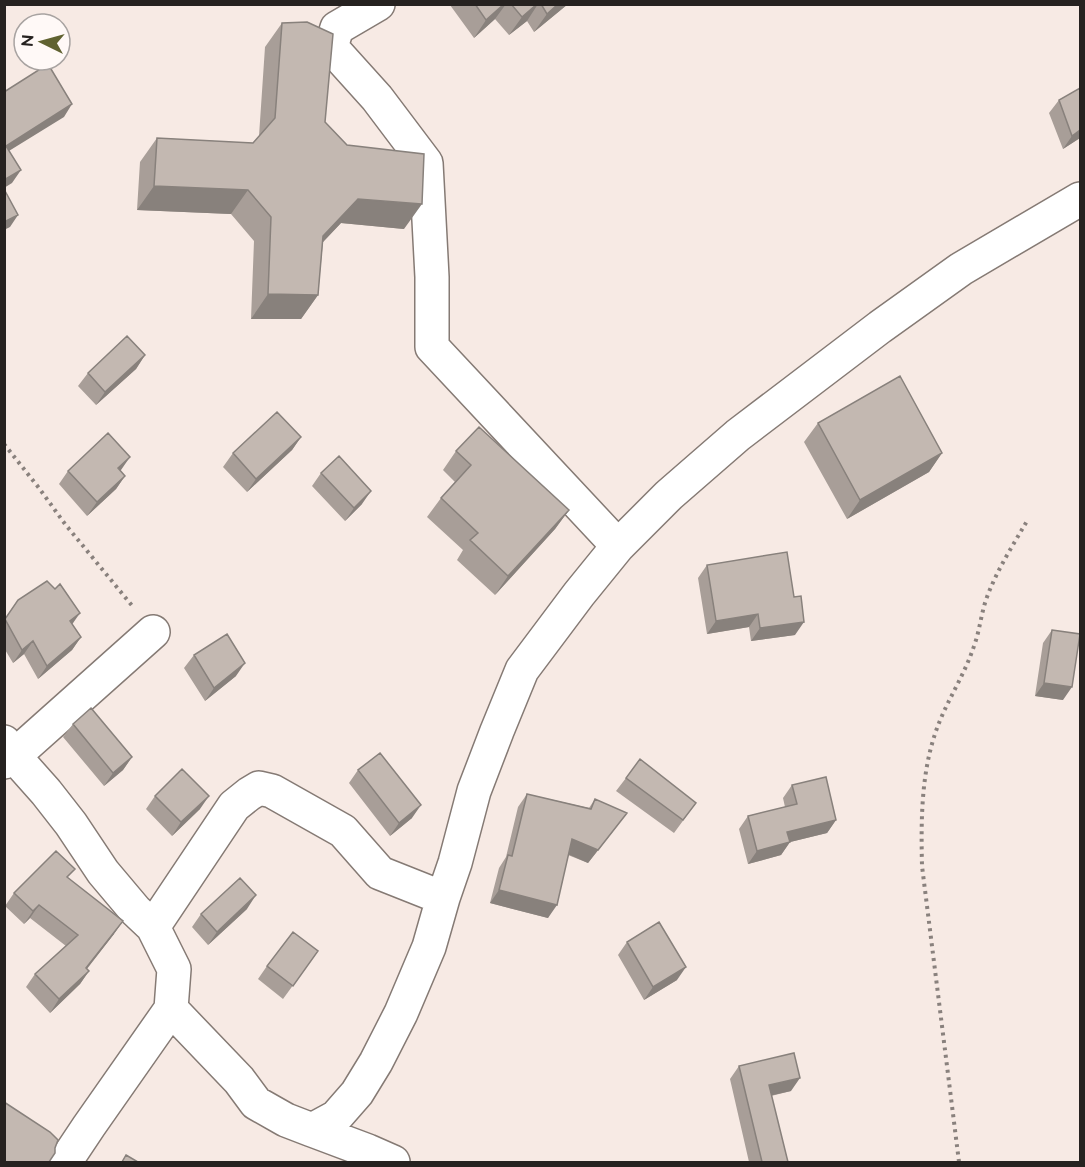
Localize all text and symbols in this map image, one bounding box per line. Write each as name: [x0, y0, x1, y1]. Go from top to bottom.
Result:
north arrow: [12, 12, 72, 72]
text: N: [18, 34, 38, 48]

